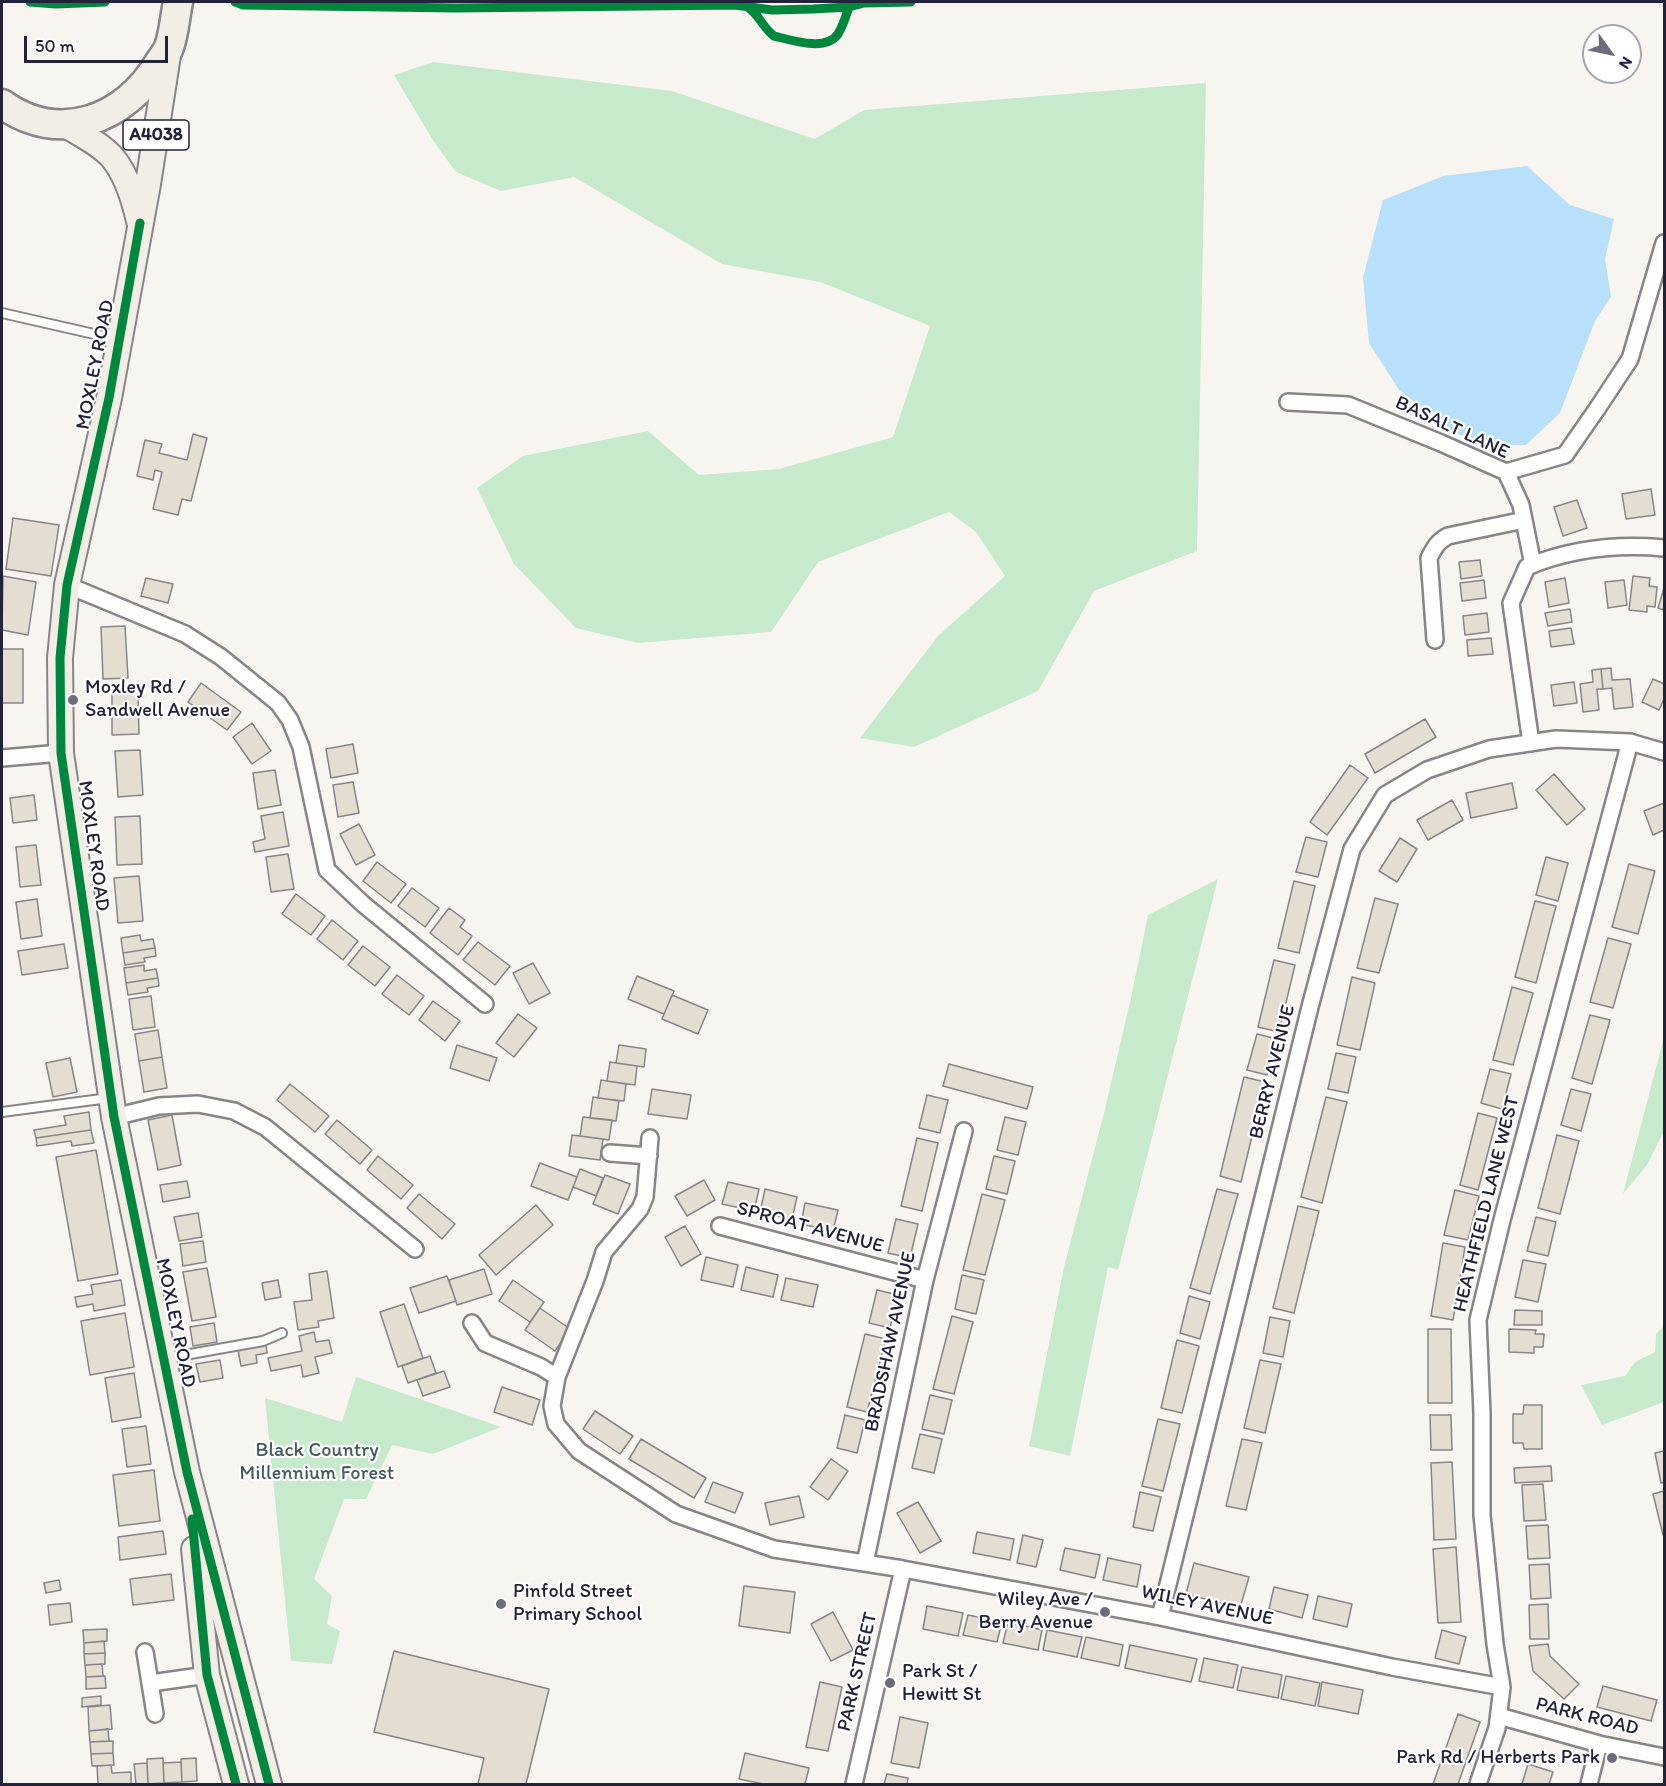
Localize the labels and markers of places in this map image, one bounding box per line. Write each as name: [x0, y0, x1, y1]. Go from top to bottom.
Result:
place label: Moxley Rd / Sandwell Avenue: [85, 676, 230, 723]
marker: Moxley Rd / Sandwell Avenue: [66, 693, 80, 707]
place label: Pinfold Street Primary School: [513, 1580, 642, 1627]
place label: Wiley Ave / Berry Avenue: [979, 1588, 1093, 1635]
marker: Pinfold Street Primary School: [494, 1597, 508, 1611]
marker: Wiley Ave / Berry Avenue: [1098, 1605, 1112, 1619]
place label: Park St / Hewitt St: [902, 1660, 982, 1707]
marker: Park St / Hewitt St: [883, 1676, 897, 1690]
place label: Park Rd / Herberts Park: [1396, 1746, 1600, 1770]
marker: Park Rd / Herberts Park: [1605, 1751, 1619, 1765]

